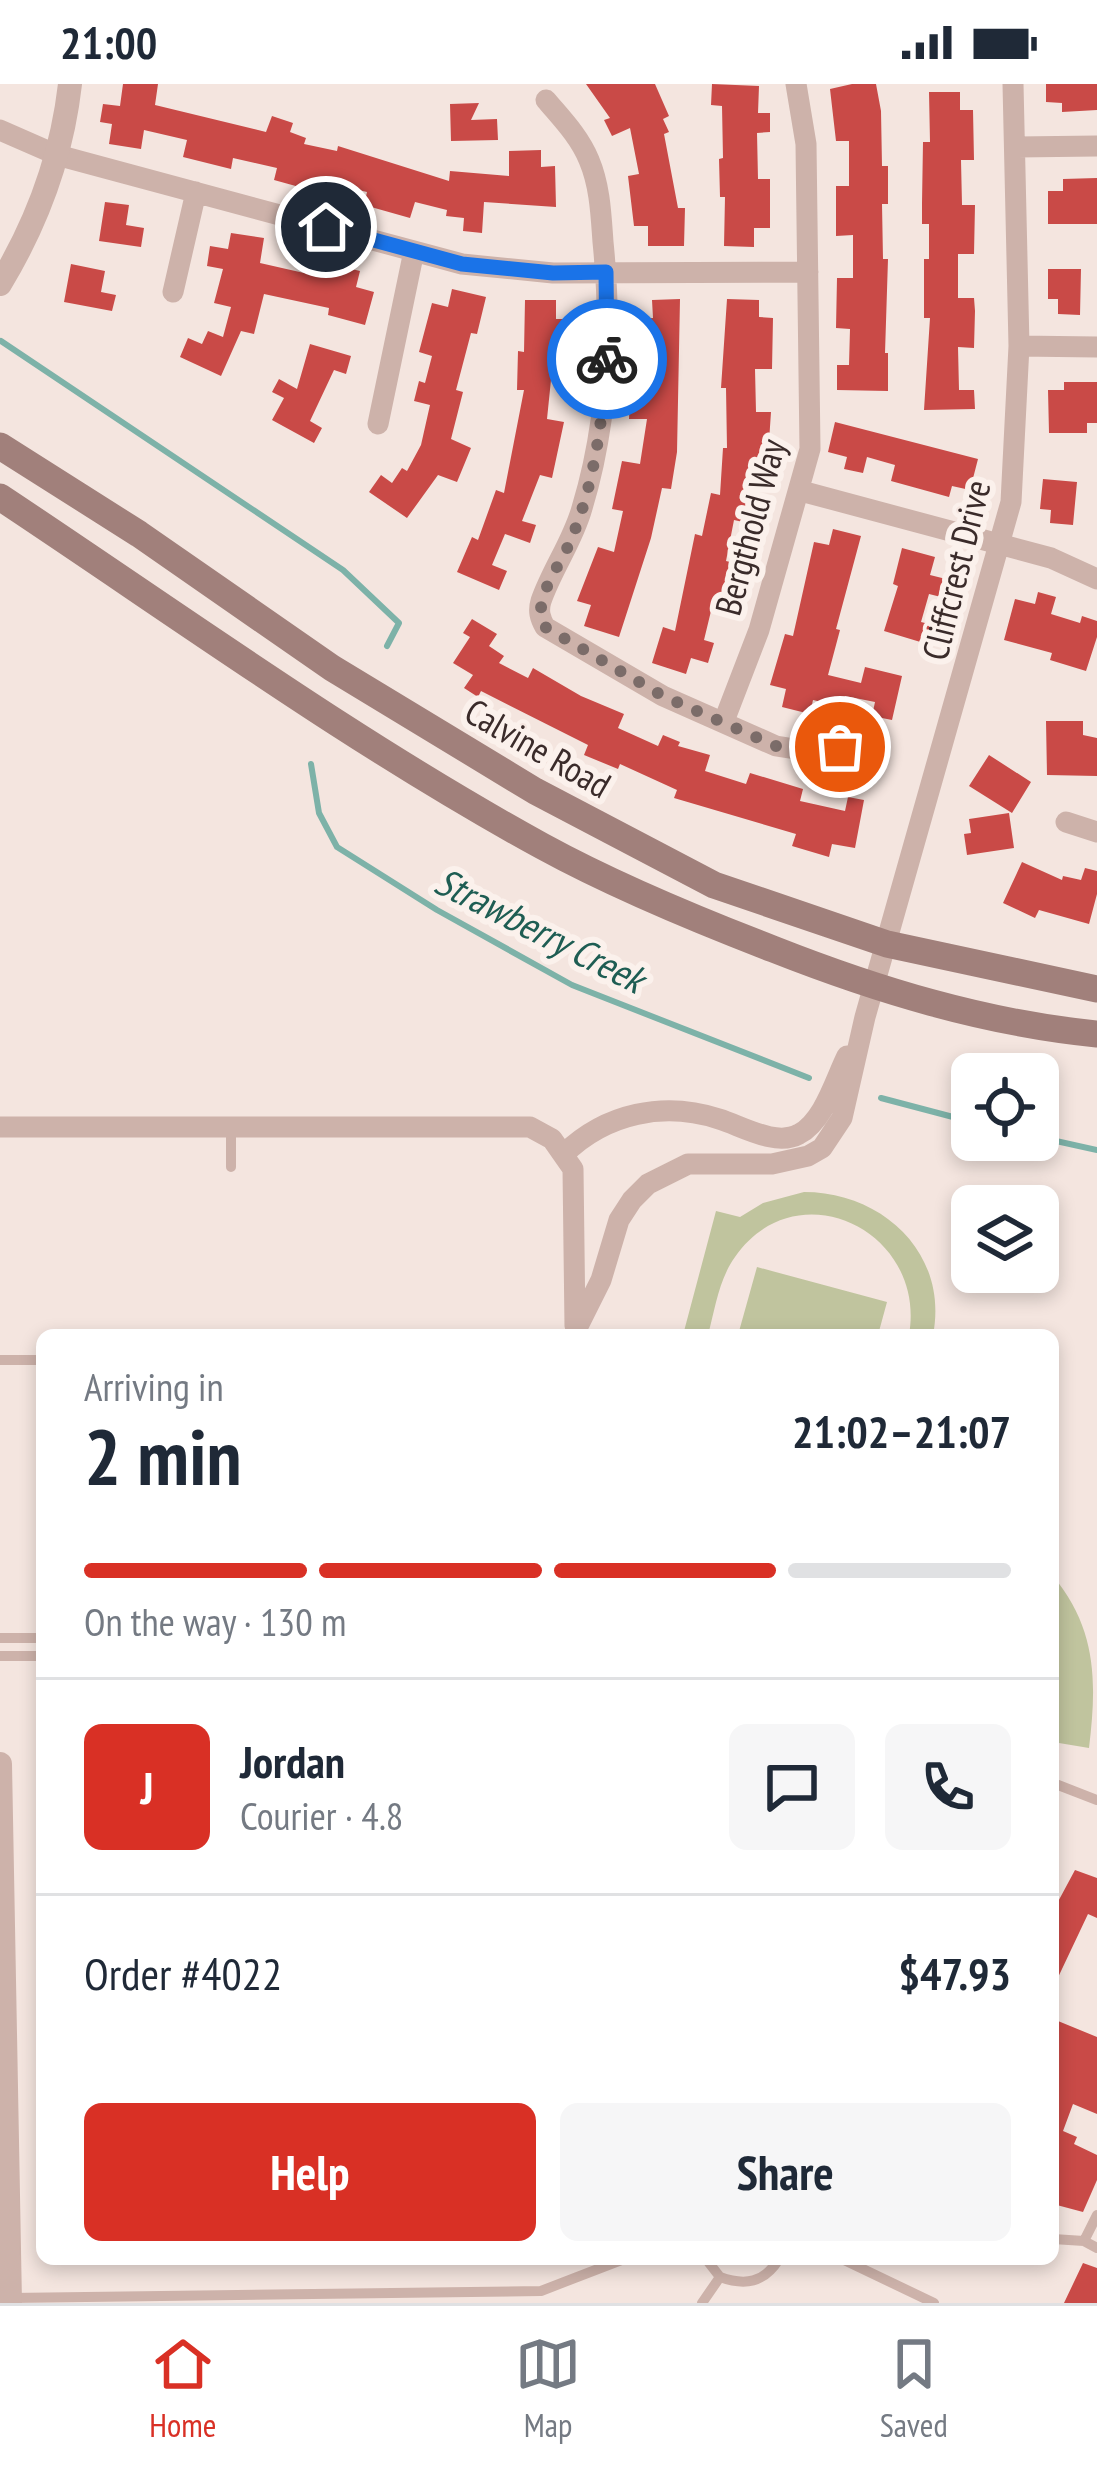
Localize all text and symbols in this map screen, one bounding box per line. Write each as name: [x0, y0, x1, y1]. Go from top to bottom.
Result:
text: 21:00: [60, 13, 157, 71]
pin: [275, 176, 377, 278]
icon: home: [293, 194, 359, 260]
courier: [547, 299, 667, 419]
icon: bike: [574, 326, 640, 392]
street label: Bergthold Way: [703, 433, 796, 620]
street label: Cliffcrest Drive: [911, 475, 1001, 665]
street label: Calvine Road: [457, 687, 619, 808]
pin: [789, 696, 891, 798]
icon: bag: [807, 714, 873, 780]
water label: Strawberry Creek: [427, 855, 658, 1006]
map controls: [951, 1053, 1059, 1293]
button: locate: [951, 1053, 1059, 1161]
button: layers: [951, 1185, 1059, 1293]
text: Arriving in: [84, 1361, 224, 1412]
text: 21:02–21:07: [792, 1402, 1011, 1460]
text: 2 min: [84, 1406, 242, 1507]
text: On the way · 130 m: [84, 1596, 346, 1647]
button: chat: [729, 1724, 855, 1850]
button: phone: [885, 1724, 1011, 1850]
text: Jordan: [240, 1732, 345, 1790]
text: J: [140, 1758, 154, 1816]
text: Courier · 4.8: [240, 1790, 403, 1841]
text: Order #4022: [84, 1944, 282, 2002]
text: $47.93: [898, 1944, 1011, 2002]
button: Help: [84, 2103, 536, 2241]
button: Share: [560, 2103, 1011, 2241]
tab: Home: [149, 2331, 216, 2446]
tab: Map: [515, 2331, 581, 2446]
tab: Saved: [880, 2331, 948, 2446]

